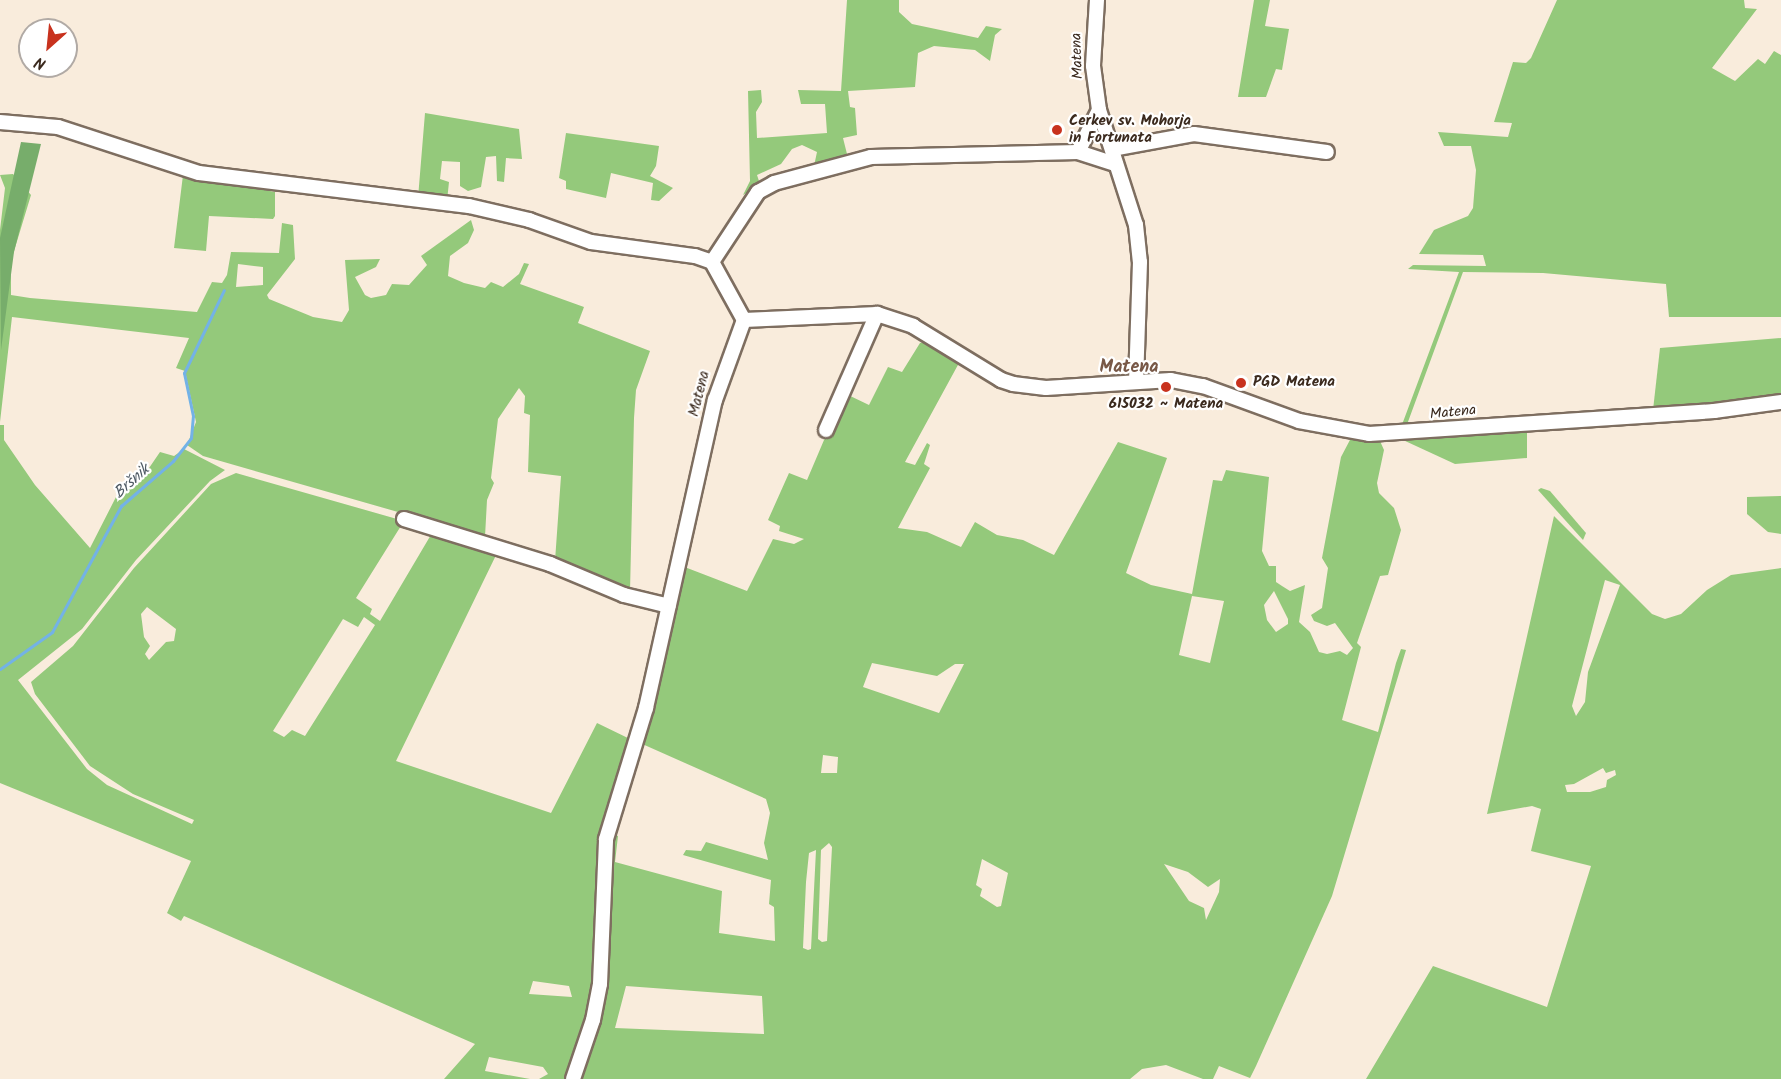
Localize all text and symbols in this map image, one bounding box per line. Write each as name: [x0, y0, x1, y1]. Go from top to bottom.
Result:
north arrow: [18, 18, 78, 78]
street label: Matena: [1068, 32, 1088, 80]
text: N: [30, 49, 51, 76]
place label: Cerkev sv. Mohorja in Fortunata: [1069, 112, 1191, 147]
marker: Cerkev sv. Mohorja in Fortunata: [1050, 123, 1064, 137]
district label: Matena: [1100, 357, 1158, 379]
street label: Matena: [686, 369, 714, 419]
place label: PGD Matena: [1253, 374, 1335, 392]
marker: PGD Matena: [1234, 376, 1248, 390]
marker: 615032 ~ Matena: [1159, 380, 1173, 394]
place label: 615032 ~ Matena: [1109, 396, 1223, 414]
street label: Matena: [1429, 402, 1477, 424]
water label: Bršnik: [110, 461, 154, 503]

